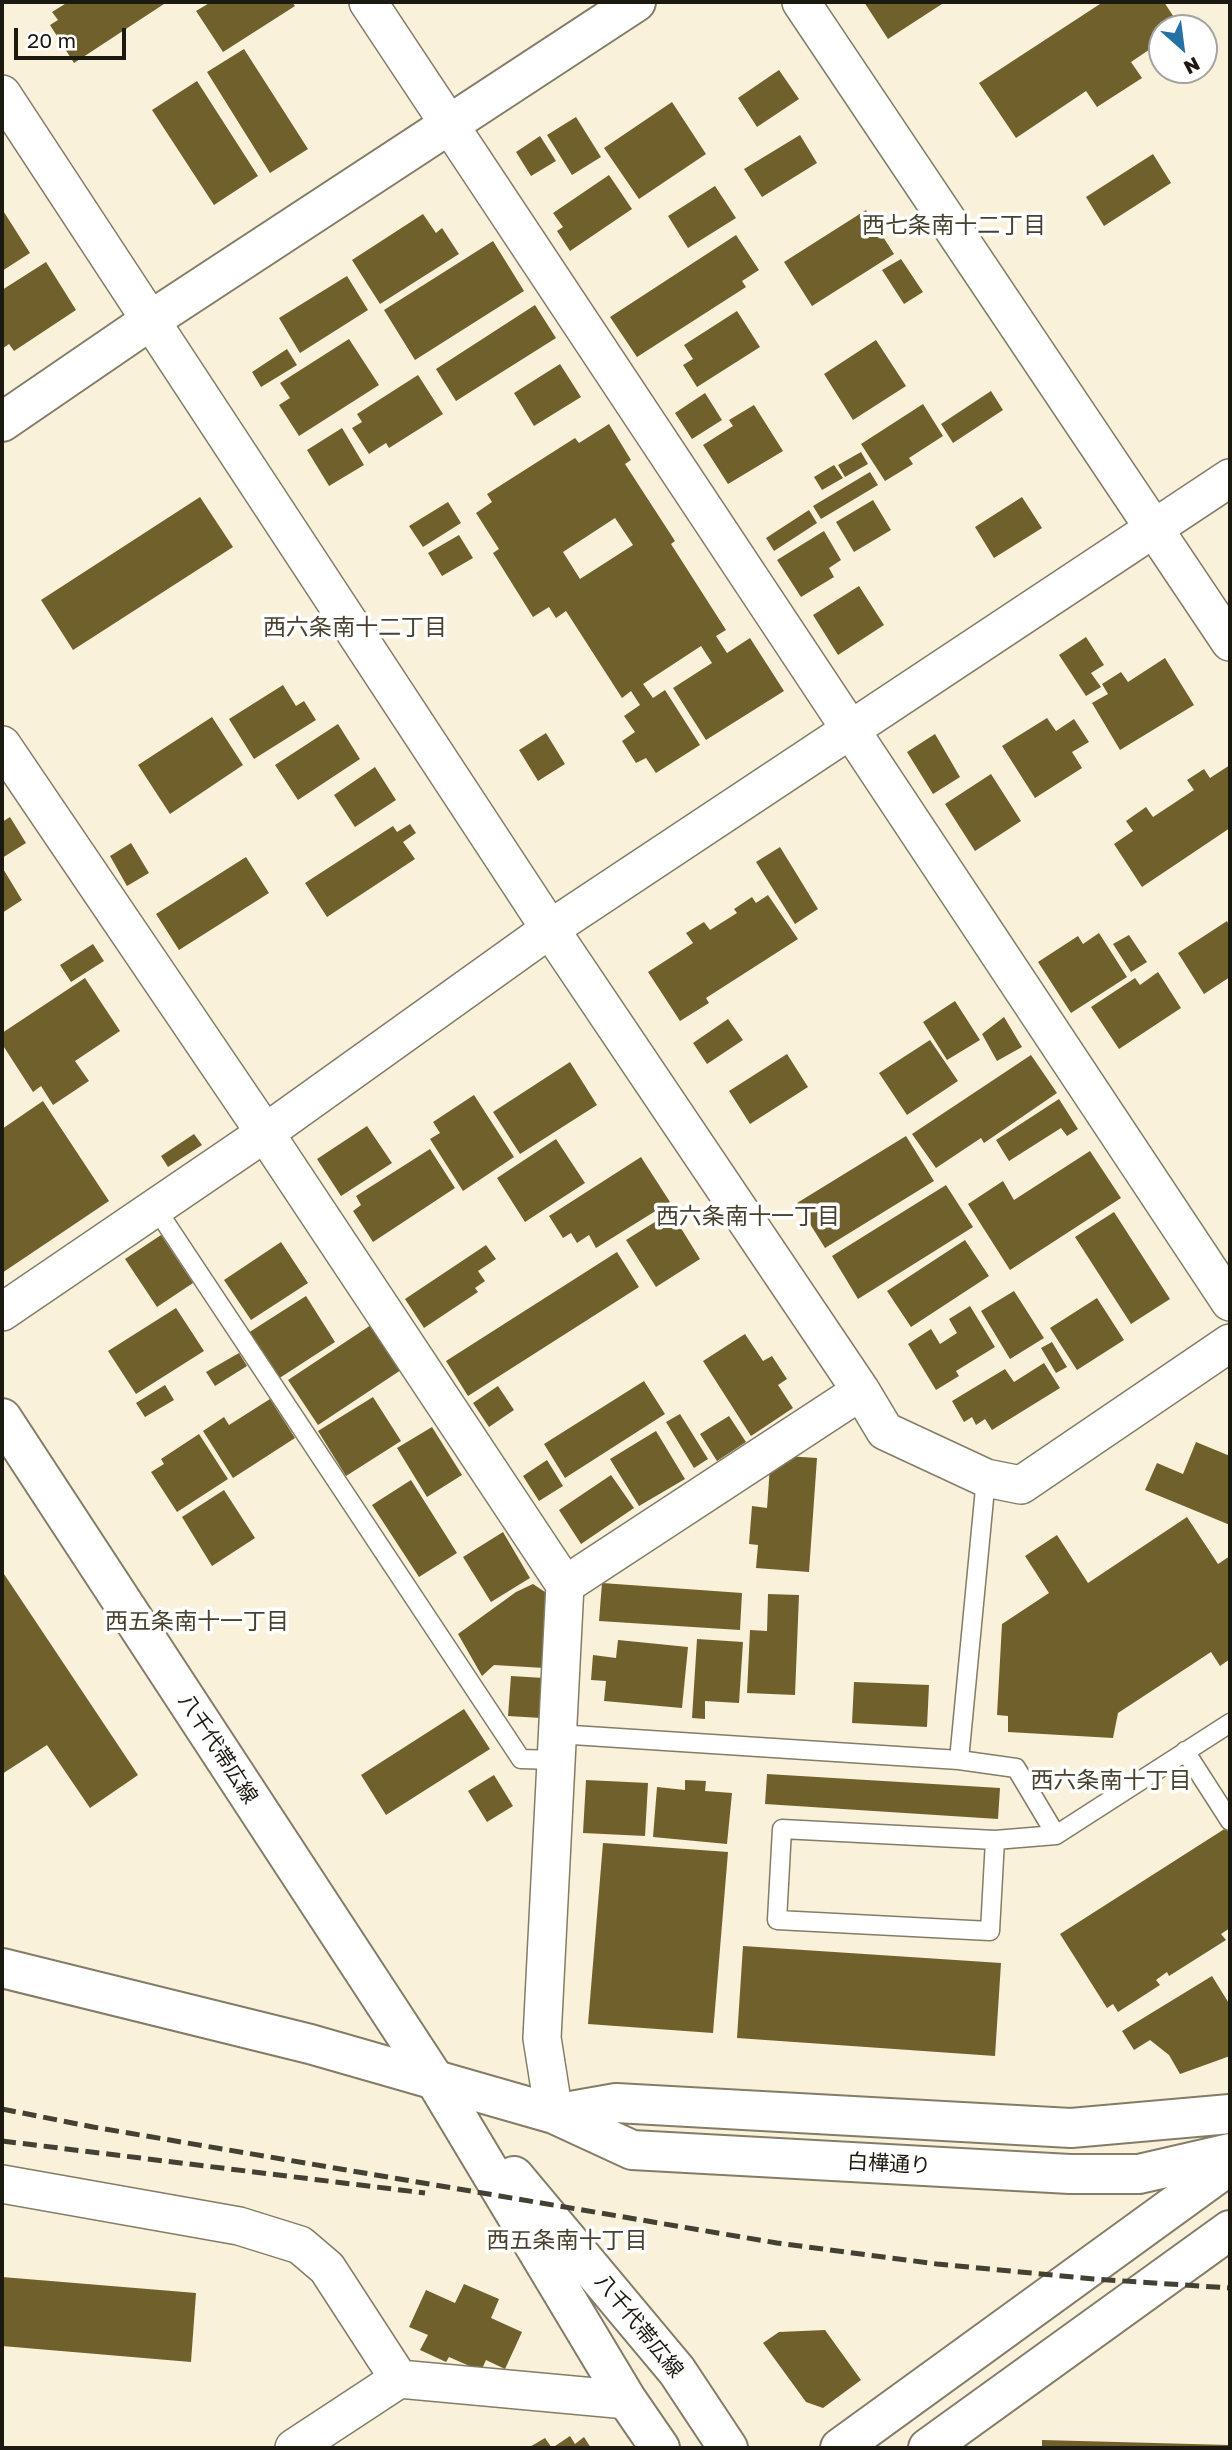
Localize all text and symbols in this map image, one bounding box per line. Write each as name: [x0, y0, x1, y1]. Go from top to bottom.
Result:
scale bar: [18, 14, 130, 58]
north arrow: [1148, 14, 1218, 84]
text: 20 m: [27, 27, 76, 53]
text: N: [1180, 53, 1204, 80]
district label: 西七条南十二丁目: [862, 212, 1046, 240]
district label: 西六条南十二丁目: [263, 614, 447, 642]
district label: 西六条南十一丁目: [656, 1203, 840, 1231]
district label: 西五条南十一丁目: [105, 1608, 289, 1636]
street label: 八千代帯広線: [173, 1689, 263, 1809]
district label: 西六条南十丁目: [1031, 1767, 1191, 1795]
street label: 白樺通り: [846, 2149, 932, 2179]
district label: 西五条南十丁目: [487, 2227, 647, 2255]
street label: 八千代帯広線: [590, 2269, 688, 2383]

